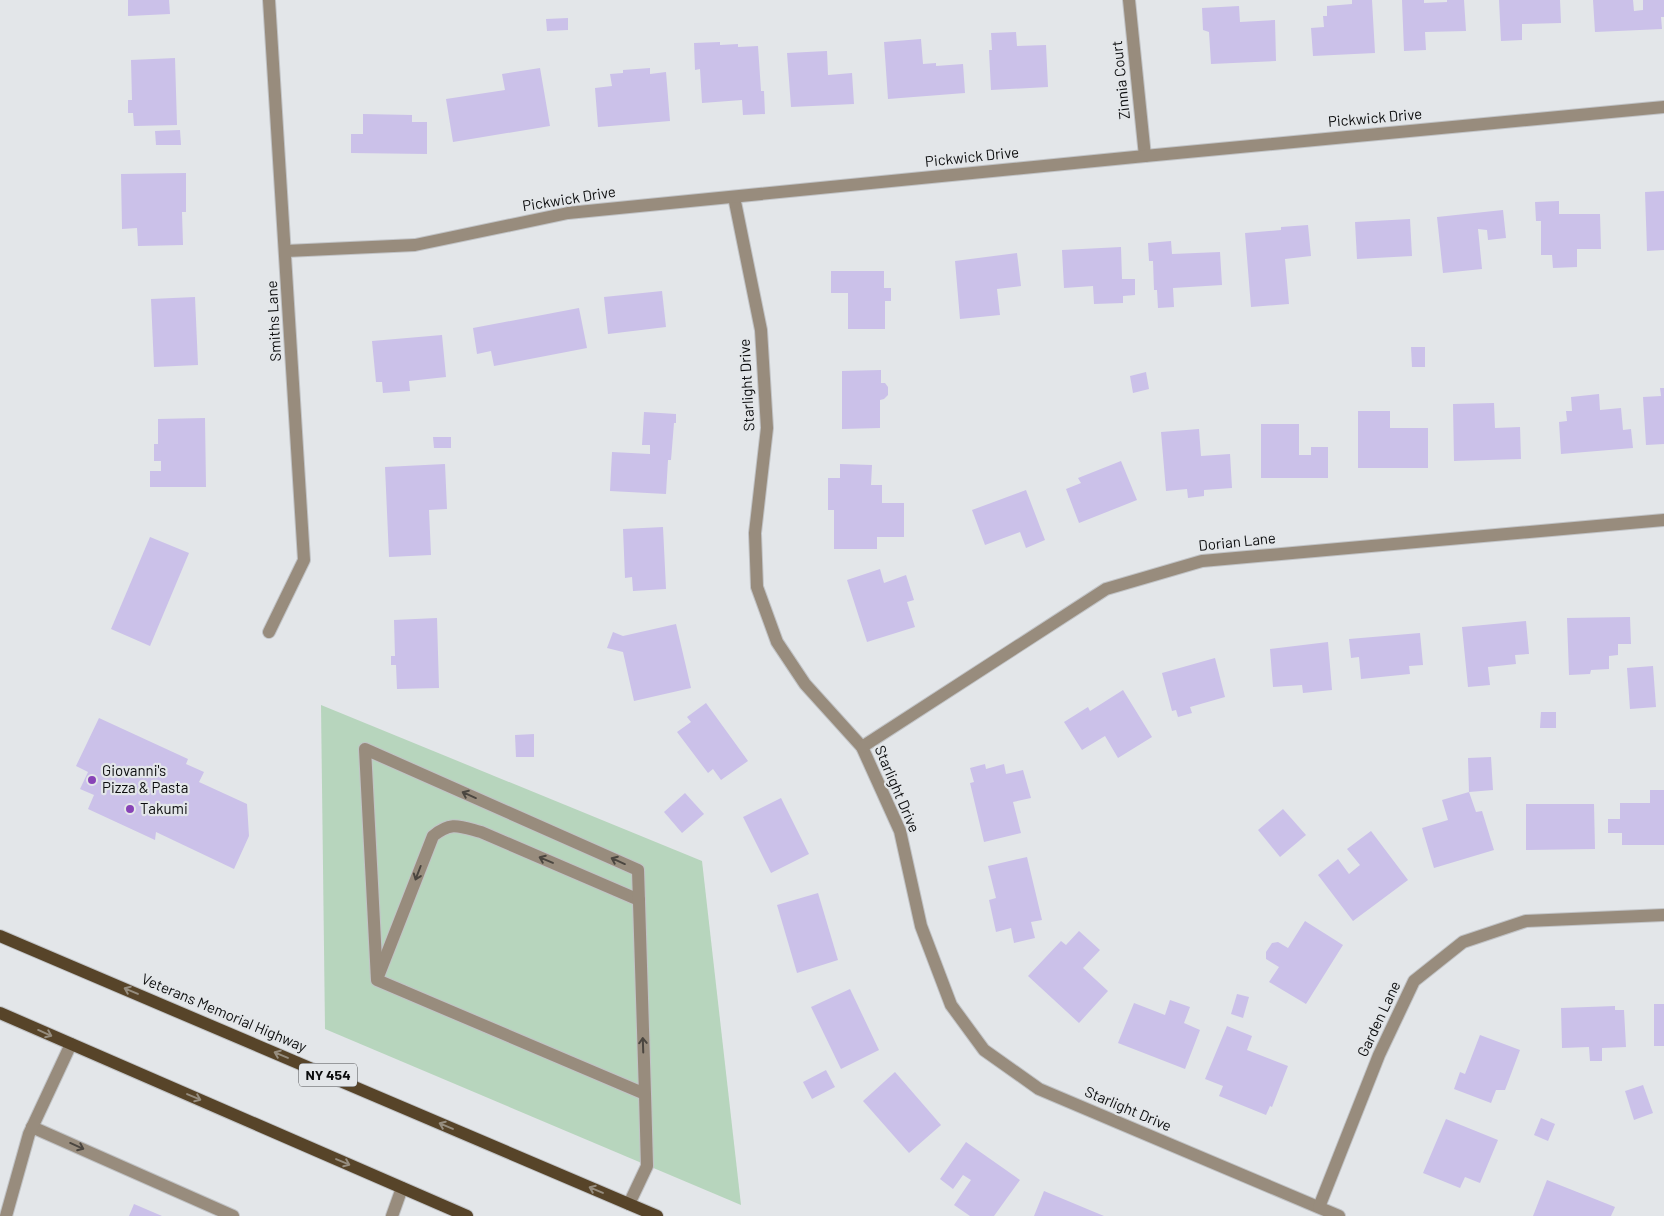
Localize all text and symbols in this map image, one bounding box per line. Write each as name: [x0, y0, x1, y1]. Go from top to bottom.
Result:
street label: Zinnia Court: [1107, 40, 1133, 120]
street label: Pickwick Drive: [1327, 104, 1423, 130]
street label: Pickwick Drive: [924, 142, 1020, 170]
street label: Pickwick Drive: [521, 182, 617, 214]
street label: Smiths Lane: [262, 280, 284, 362]
street label: Starlight Drive: [735, 338, 757, 432]
street label: Dorian Lane: [1197, 528, 1276, 554]
street label: Starlight Drive: [872, 742, 924, 835]
place label: Giovanni's Pizza & Pasta: [102, 761, 188, 796]
marker: Giovanni's Pizza & Pasta: [86, 774, 98, 786]
one-way arrow: [462, 790, 477, 800]
place label: Takumi: [140, 799, 188, 817]
marker: Takumi: [124, 803, 136, 815]
one-way arrow: [539, 855, 554, 864]
one-way arrow: [611, 856, 626, 865]
one-way arrow: [413, 865, 423, 880]
street label: Veterans Memorial Highway: [139, 969, 310, 1055]
street label: Garden Lane: [1353, 978, 1403, 1059]
one-way arrow: [124, 986, 139, 996]
one-way arrow: [37, 1028, 52, 1038]
one-way arrow: [639, 1037, 648, 1053]
one-way arrow: [274, 1050, 289, 1060]
road number: NY 454: [299, 1064, 357, 1086]
street label: Starlight Drive: [1082, 1082, 1175, 1134]
one-way arrow: [186, 1093, 201, 1103]
one-way arrow: [439, 1120, 454, 1130]
one-way arrow: [69, 1142, 84, 1152]
one-way arrow: [335, 1157, 350, 1167]
one-way arrow: [589, 1184, 604, 1194]

